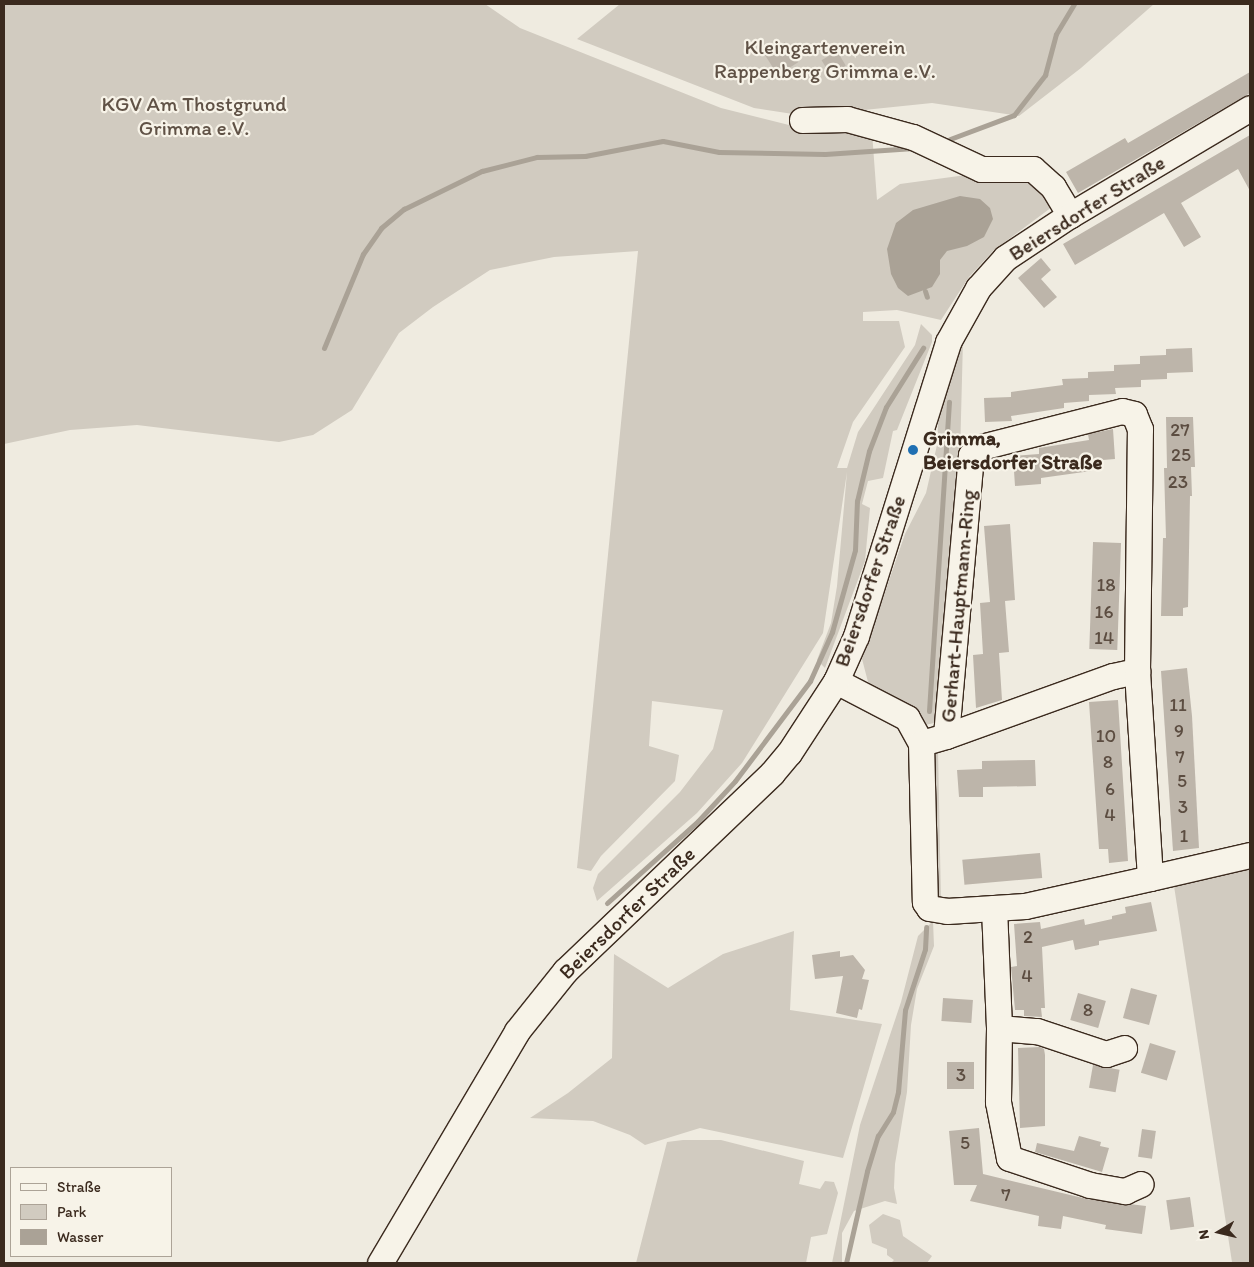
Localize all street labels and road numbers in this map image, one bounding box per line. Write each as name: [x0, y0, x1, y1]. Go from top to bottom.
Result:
street label: Beiersdorfer Straße: [1004, 150, 1170, 266]
street label: Gerhart-Hauptmann-Ring: [935, 488, 981, 724]
street label: Beiersdorfer Straße: [829, 492, 911, 670]
street label: Beiersdorfer Straße: [554, 842, 700, 984]

